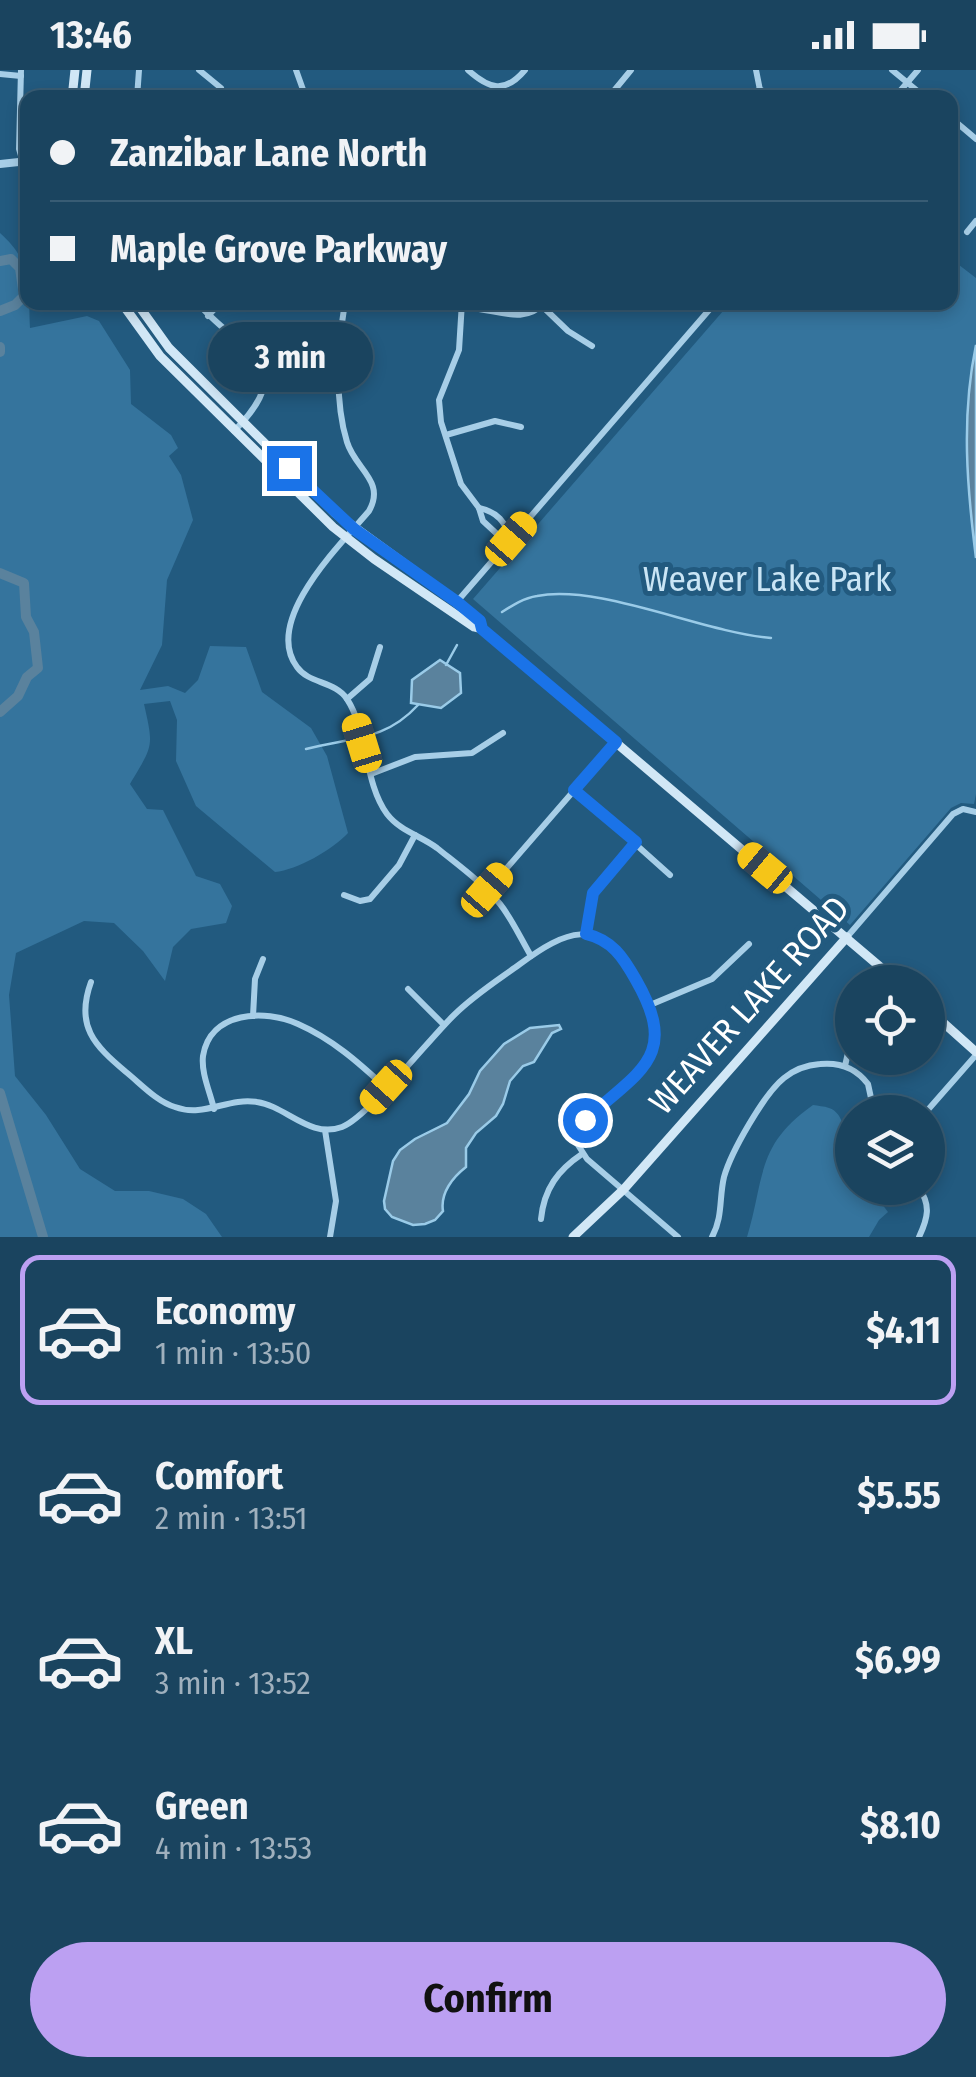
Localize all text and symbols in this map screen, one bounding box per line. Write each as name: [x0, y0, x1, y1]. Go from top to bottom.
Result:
text: 13:46: [50, 12, 132, 58]
text: Zanzibar Lane North: [110, 130, 428, 176]
text: Maple Grove Parkway: [110, 226, 447, 272]
callout: 3 min: [206, 323, 372, 393]
text: 3 min: [255, 338, 326, 376]
route end: [267, 446, 312, 491]
car: [480, 507, 542, 571]
park label: Weaver Lake Park: [643, 558, 892, 600]
car: [339, 710, 385, 776]
car: [732, 837, 798, 899]
car: [456, 858, 518, 922]
street label: WEAVER LAKE ROAD: [640, 888, 858, 1122]
map controls: [835, 965, 945, 1205]
button: locate: [835, 965, 945, 1075]
car: [355, 1055, 417, 1119]
button: layers: [835, 1095, 945, 1205]
route start: [563, 1098, 608, 1143]
icon: car: [35, 1285, 125, 1375]
text: Economy: [155, 1288, 295, 1334]
text: $4.11: [866, 1307, 941, 1353]
text: 1 min · 13:50: [155, 1334, 312, 1372]
icon: car: [35, 1450, 125, 1540]
text: Comfort: [155, 1453, 283, 1499]
text: $5.55: [857, 1472, 941, 1518]
text: 2 min · 13:51: [155, 1499, 307, 1537]
icon: car: [35, 1615, 125, 1705]
text: XL: [155, 1618, 193, 1664]
text: $6.99: [855, 1637, 941, 1683]
text: 3 min · 13:52: [155, 1664, 311, 1702]
icon: car: [35, 1780, 125, 1870]
text: Green: [155, 1783, 249, 1829]
text: $8.10: [860, 1802, 941, 1848]
text: 4 min · 13:53: [155, 1829, 312, 1867]
button: Confirm: [30, 1942, 946, 2057]

